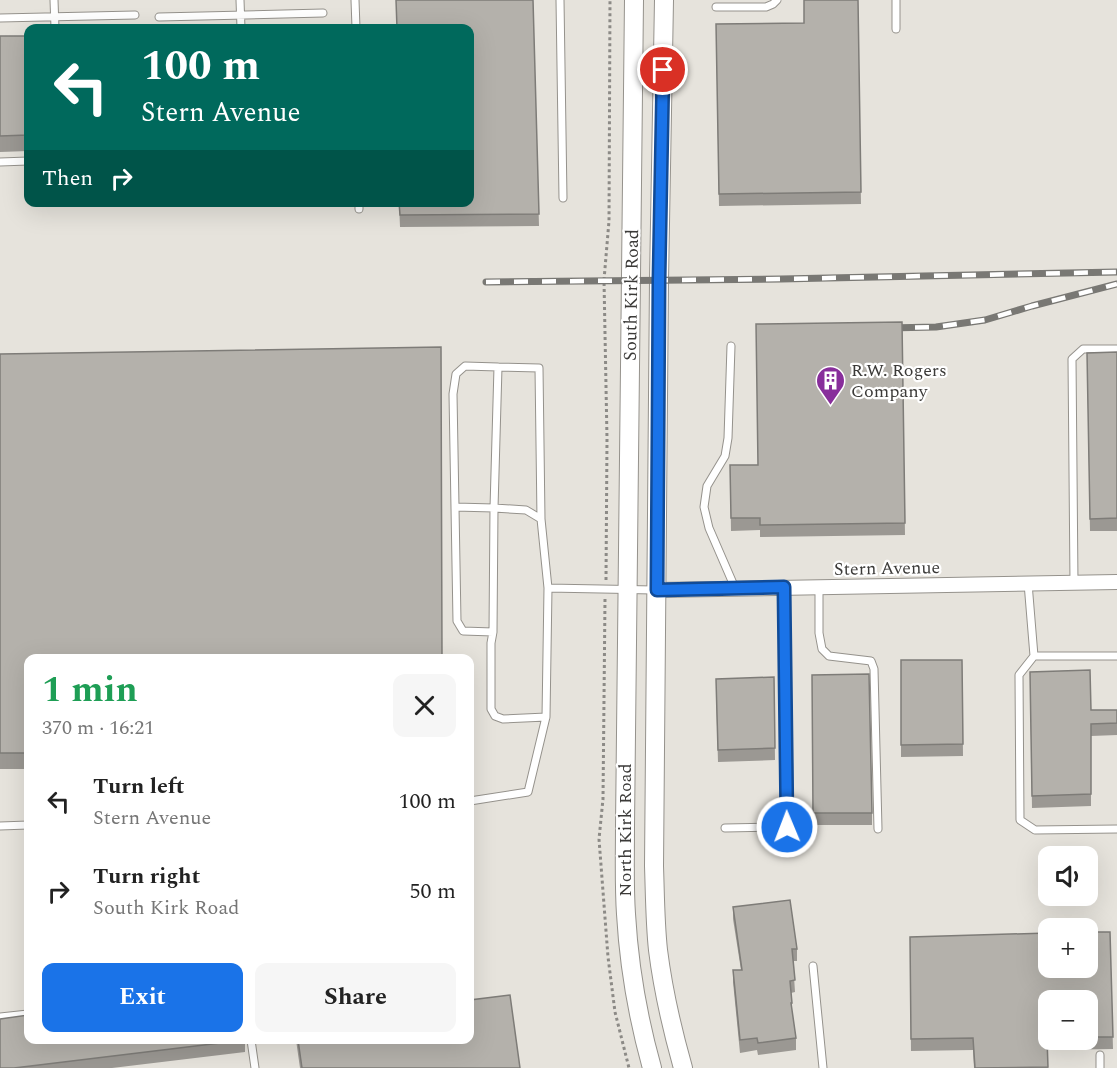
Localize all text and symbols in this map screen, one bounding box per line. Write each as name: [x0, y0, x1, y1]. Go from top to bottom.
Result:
text: 100 m: [141, 35, 260, 98]
pin: [637, 44, 688, 95]
icon: left: [42, 48, 120, 126]
icon: arrive: [646, 53, 679, 86]
text: Stern Avenue: [141, 92, 301, 134]
text: Then: [42, 162, 93, 195]
icon: right: [105, 162, 138, 195]
street label: South Kirk Road: [617, 229, 646, 361]
place label: R.W. Rogers Company: [851, 357, 947, 405]
building icon: R.W. Rogers Company: [814, 364, 846, 406]
street label: Stern Avenue: [834, 554, 940, 583]
text: 1 min: [42, 663, 138, 718]
button: close: [393, 674, 456, 737]
text: 370 m · 16:21: [42, 713, 154, 743]
street label: North Kirk Road: [612, 763, 639, 897]
text: Turn left: [93, 770, 185, 803]
icon: left: [42, 785, 75, 818]
text: 100 m: [399, 785, 456, 818]
position arrow: [755, 795, 819, 859]
text: Stern Avenue: [93, 803, 211, 833]
map controls: [1038, 846, 1098, 1050]
button: sound: [1038, 846, 1098, 906]
text: Turn right: [93, 860, 200, 893]
icon: right: [42, 875, 75, 908]
text: 50 m: [410, 875, 456, 908]
text: South Kirk Road: [93, 893, 239, 923]
button: +: [1038, 918, 1098, 978]
button: Exit: [42, 963, 243, 1032]
button: Share: [255, 963, 456, 1032]
button: −: [1038, 990, 1098, 1050]

